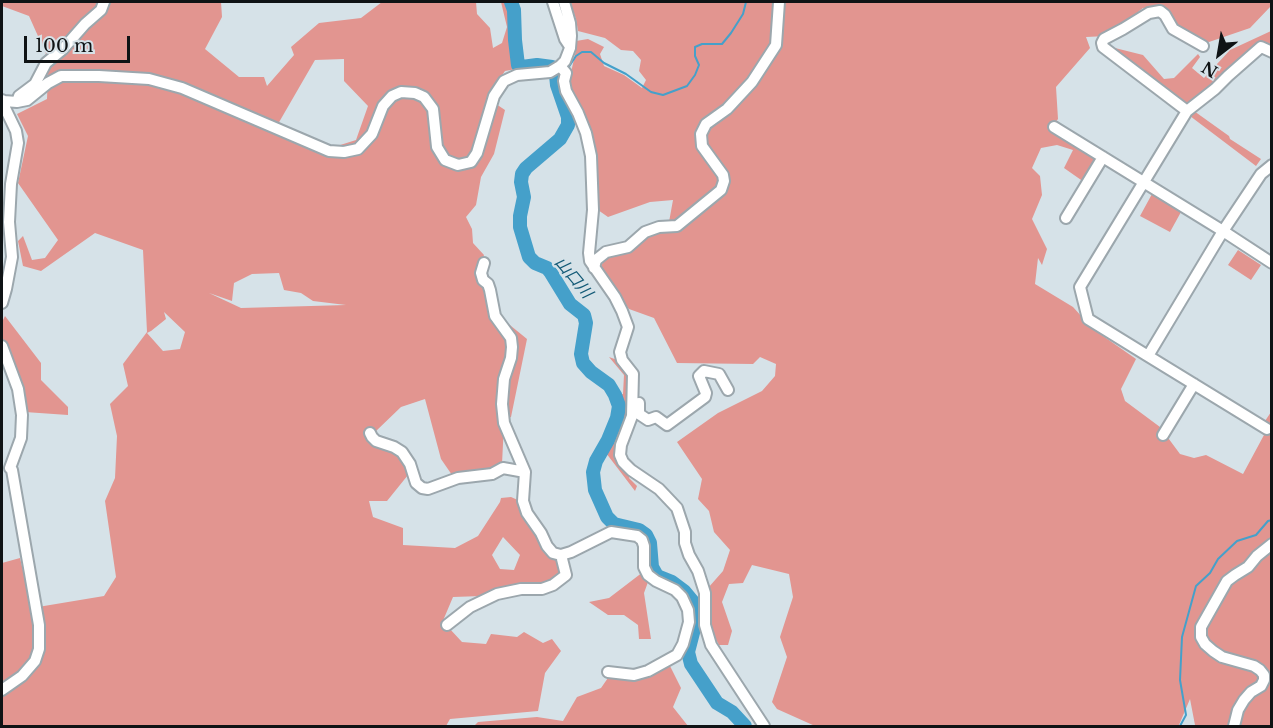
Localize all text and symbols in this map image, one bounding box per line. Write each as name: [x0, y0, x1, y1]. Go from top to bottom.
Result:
scale bar: [27, 24, 134, 62]
north arrow: [1189, 24, 1249, 84]
text: 100 m: [35, 35, 93, 57]
text: N: [1198, 57, 1221, 82]
water label: 山口川: [550, 253, 596, 303]

